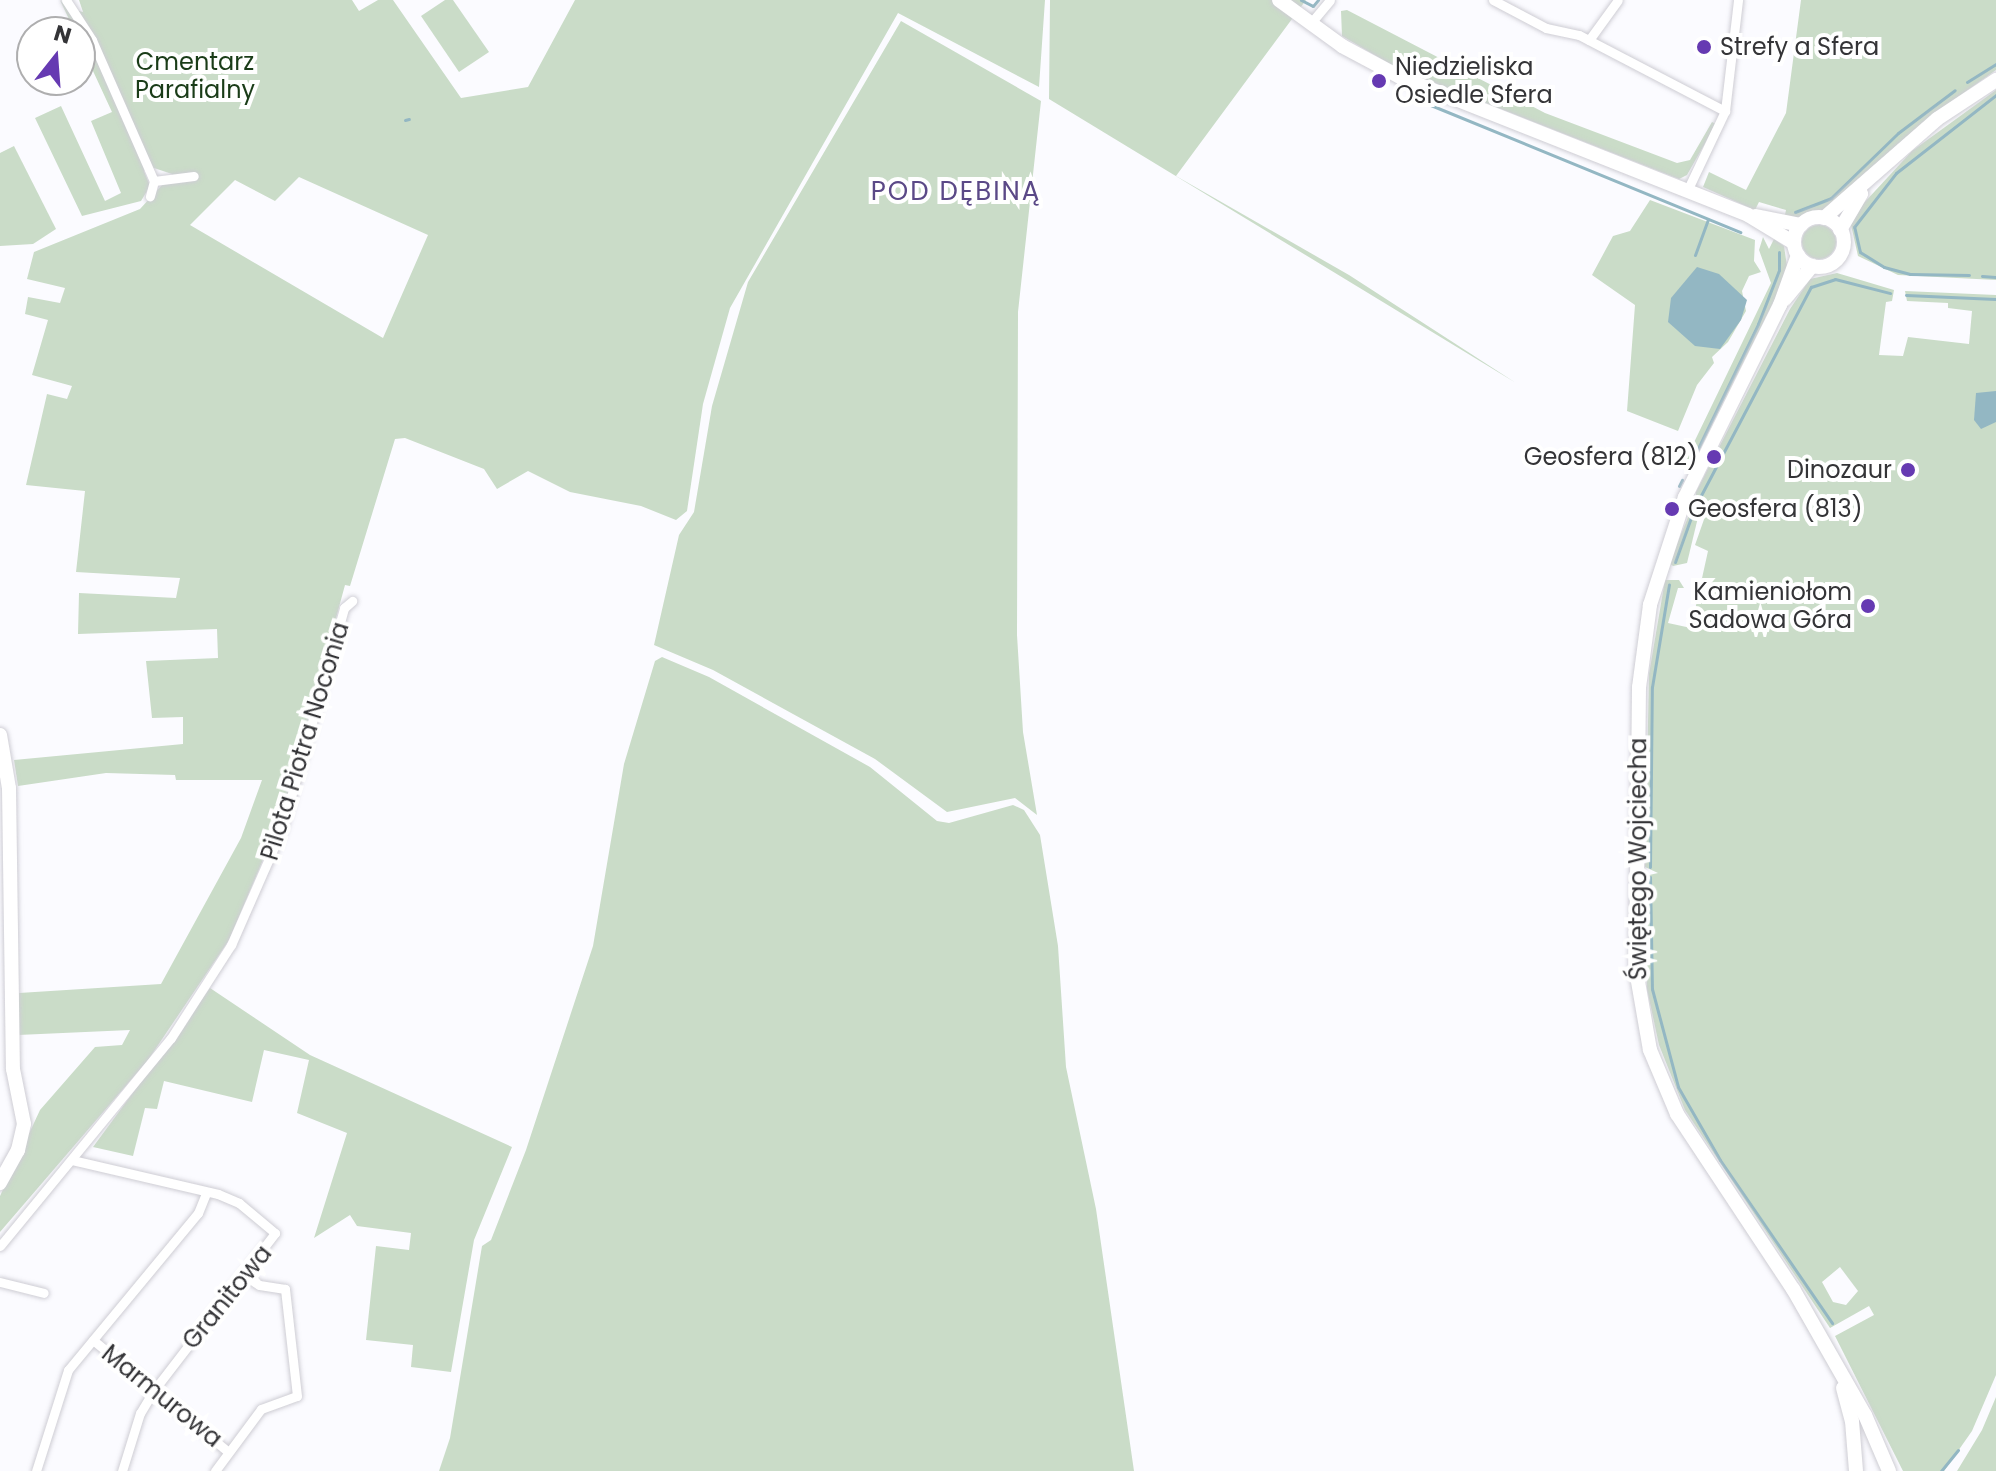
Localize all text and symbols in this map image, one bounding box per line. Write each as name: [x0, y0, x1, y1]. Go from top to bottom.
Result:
north arrow: [16, 16, 96, 96]
text: N: [50, 17, 75, 52]
place label: Strefy a Sfera: [1720, 33, 1879, 61]
marker: Strefy a Sfera: [1695, 38, 1713, 56]
park label: Cmentarz Parafialny: [135, 48, 255, 104]
place label: Niedzieliska Osiedle Sfera: [1395, 53, 1553, 109]
marker: Niedzieliska Osiedle Sfera: [1370, 72, 1388, 90]
district label: POD DĘBINĄ: [871, 176, 1041, 208]
place label: Geosfera (812): [1524, 443, 1698, 471]
marker: Geosfera (812): [1705, 448, 1723, 466]
place label: Dinozaur: [1787, 456, 1892, 484]
marker: Dinozaur: [1899, 461, 1917, 479]
place label: Geosfera (813): [1688, 495, 1863, 523]
marker: Geosfera (813): [1663, 500, 1681, 518]
place label: Kamieniołom Sadowa Góra: [1689, 578, 1852, 634]
marker: Kamieniołom Sadowa Góra: [1859, 597, 1877, 615]
street label: Pilota Piotra Noconia: [255, 618, 355, 864]
street label: Świętego Wojciecha: [1624, 738, 1652, 980]
street label: Granitowa: [176, 1239, 278, 1355]
street label: Marmurowa: [96, 1339, 228, 1453]

